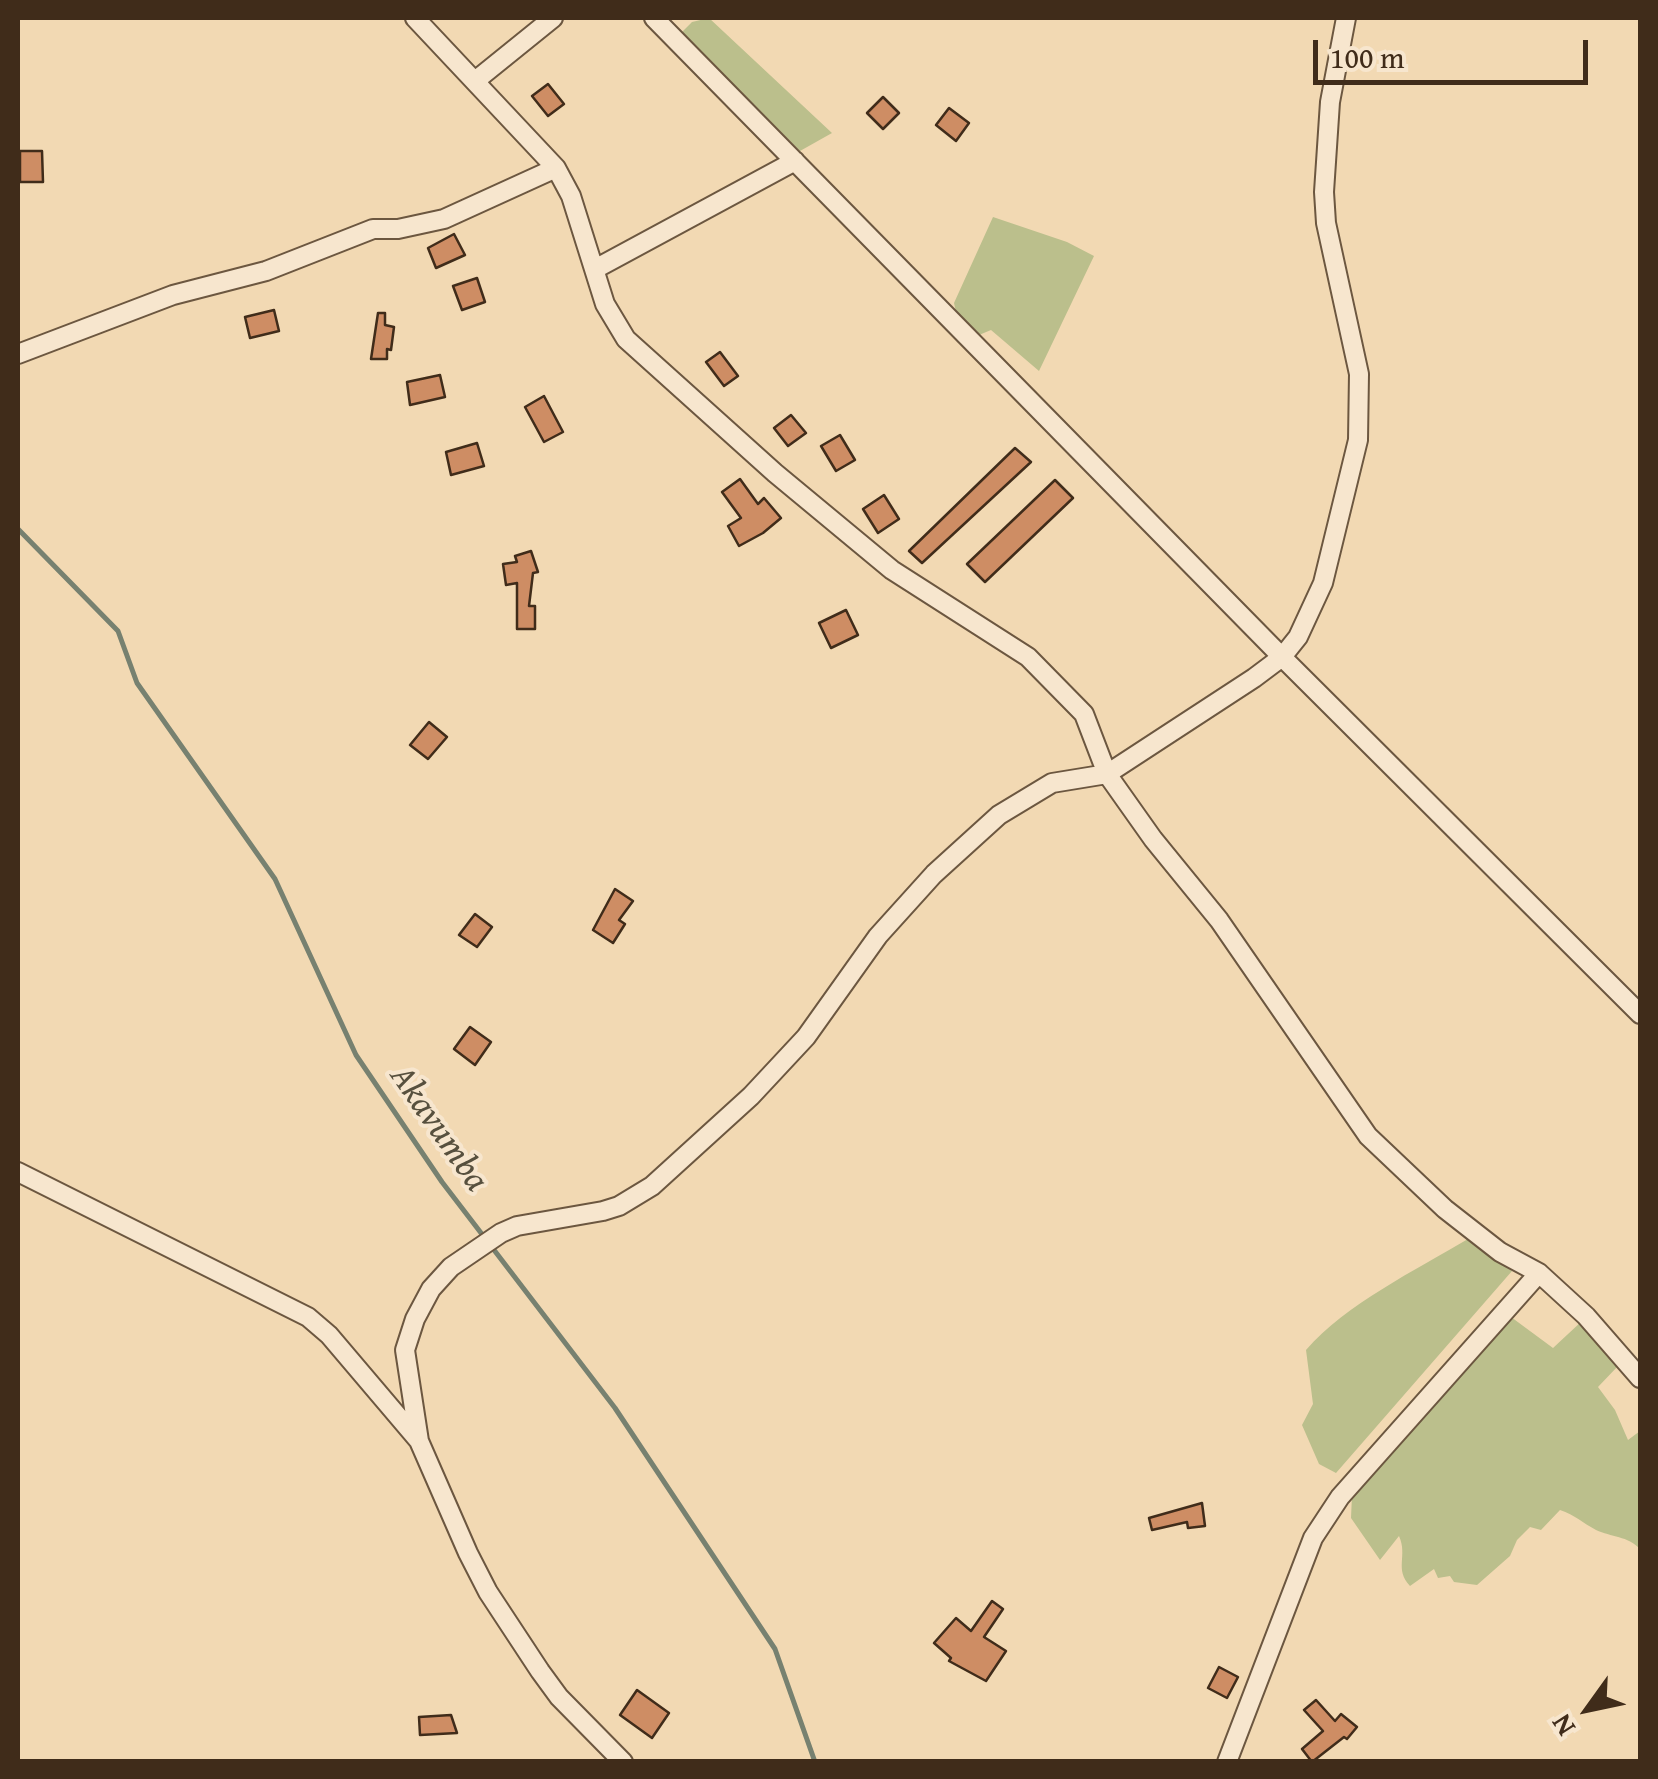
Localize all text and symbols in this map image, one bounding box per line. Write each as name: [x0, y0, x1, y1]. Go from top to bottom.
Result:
scale bar: [1318, 20, 1593, 82]
text: 100 m: [1330, 35, 1404, 79]
water label: Akavumba: [380, 1058, 496, 1200]
north arrow: [1538, 1659, 1638, 1759]
text: N: [1540, 1707, 1585, 1745]

